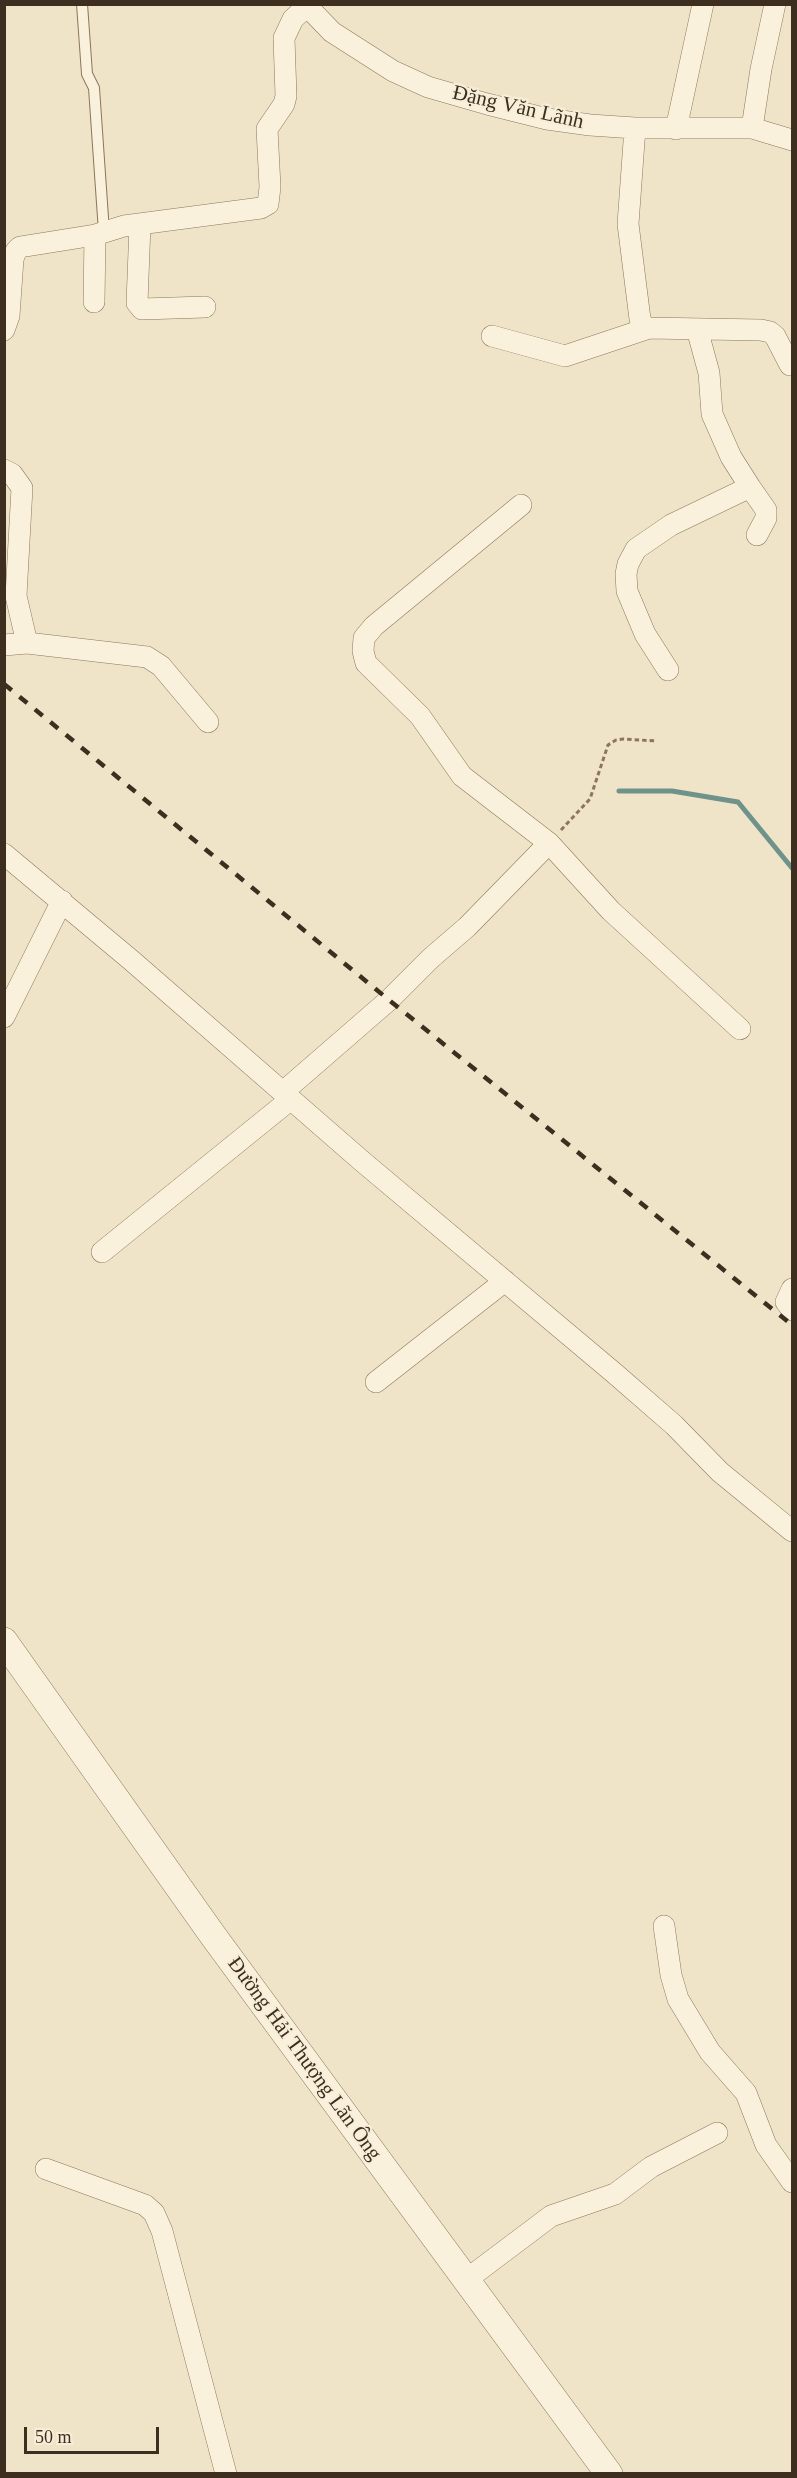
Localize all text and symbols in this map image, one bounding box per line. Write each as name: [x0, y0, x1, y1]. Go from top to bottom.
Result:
street label: Đặng Văn Lãnh: [450, 81, 586, 135]
street label: Đường Hải Thượng Lãn Ông: [222, 1952, 386, 2166]
scale bar: [27, 2415, 162, 2453]
text: 50 m: [35, 2427, 72, 2447]

